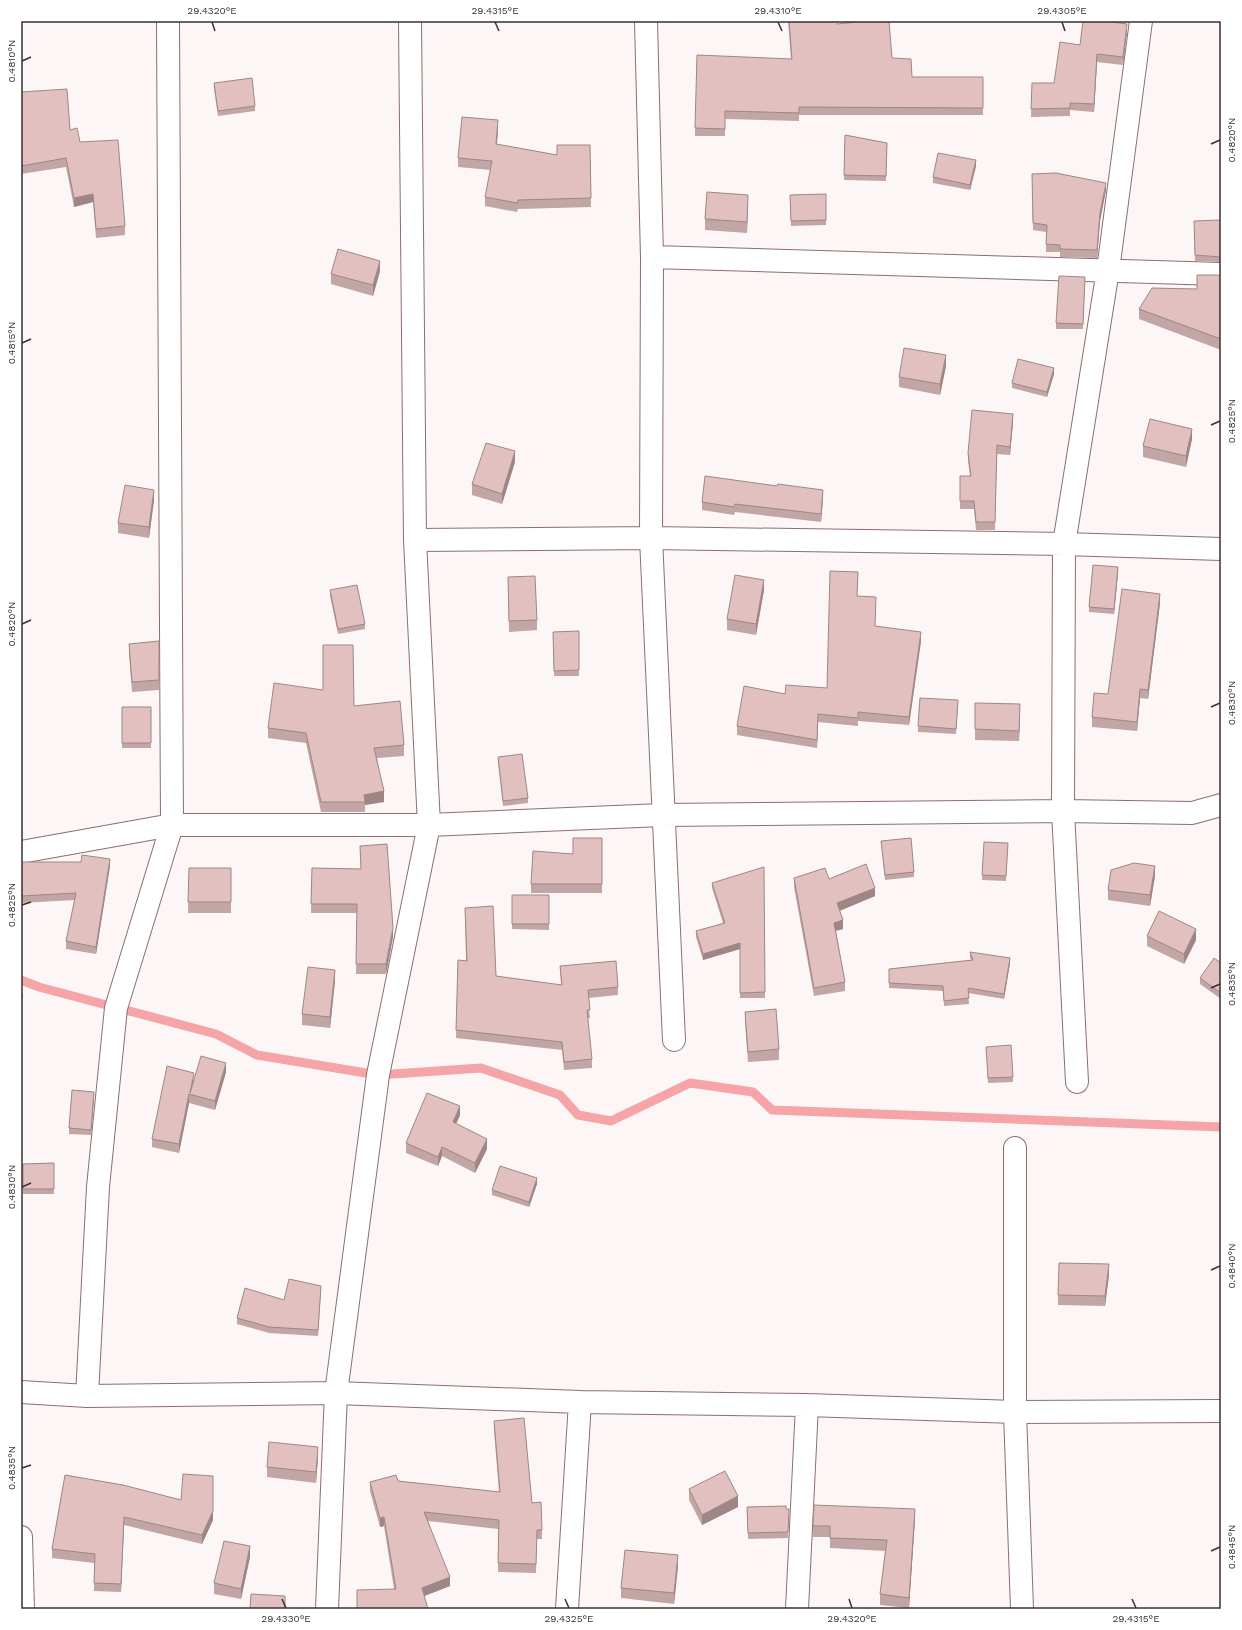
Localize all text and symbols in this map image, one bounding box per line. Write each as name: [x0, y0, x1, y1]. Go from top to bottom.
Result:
text: 29.4320°E: [187, 5, 237, 16]
text: 29.4315°E: [471, 5, 519, 16]
text: 29.4310°E: [754, 5, 802, 16]
text: 29.4305°E: [1037, 5, 1087, 16]
text: 0.4810°N: [6, 40, 17, 82]
text: 0.4820°N: [1226, 118, 1237, 162]
text: 0.4815°N: [6, 322, 17, 364]
text: 0.4825°N: [1226, 399, 1237, 443]
text: 0.4820°N: [6, 602, 17, 646]
text: 0.4830°N: [1226, 681, 1237, 725]
text: 0.4825°N: [6, 883, 17, 927]
text: 0.4835°N: [1226, 962, 1237, 1006]
text: 0.4830°N: [6, 1165, 17, 1209]
text: 0.4840°N: [1226, 1243, 1237, 1289]
text: 0.4835°N: [6, 1446, 17, 1490]
text: 0.4845°N: [1226, 1525, 1237, 1569]
text: 29.4330°E: [261, 1613, 311, 1624]
text: 29.4325°E: [545, 1613, 594, 1624]
text: 29.4320°E: [827, 1613, 877, 1624]
text: 29.4315°E: [1112, 1613, 1160, 1624]

